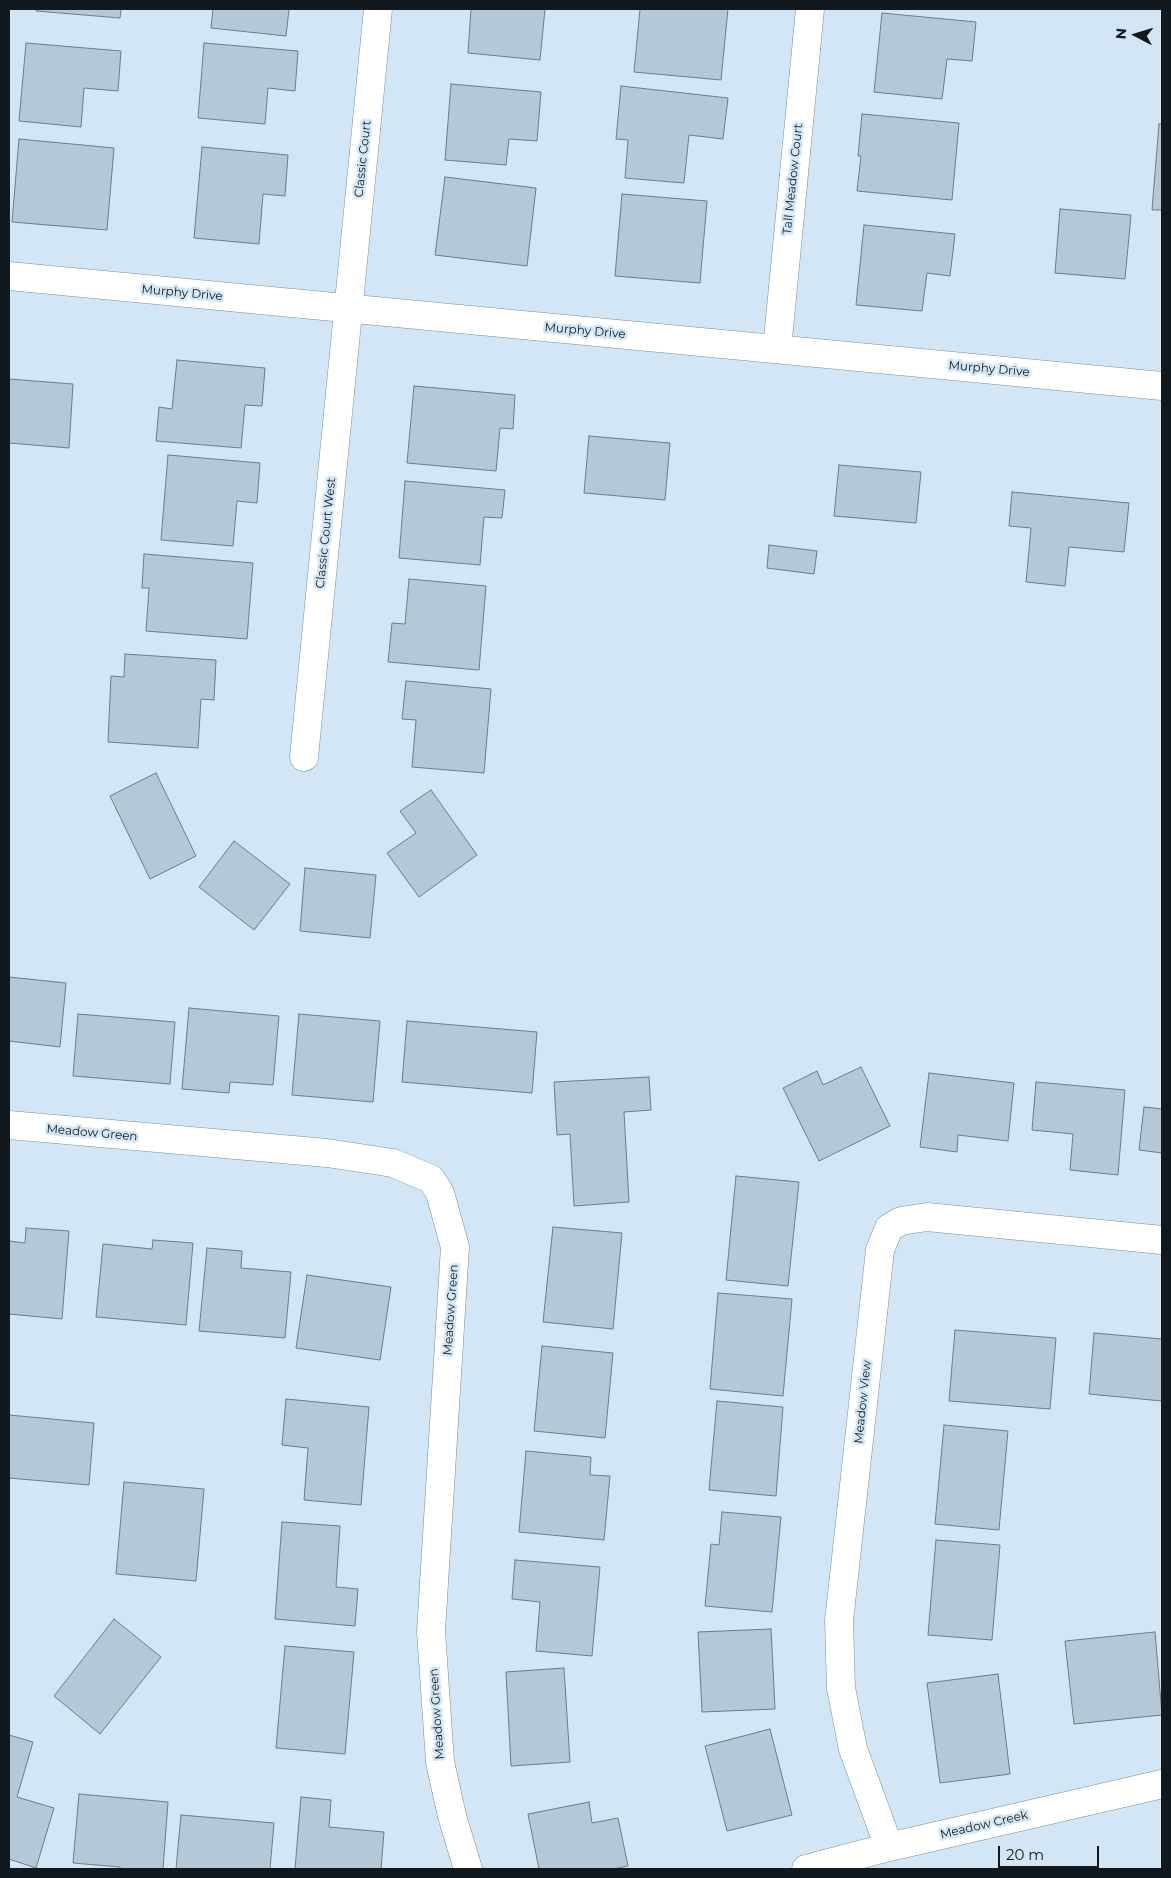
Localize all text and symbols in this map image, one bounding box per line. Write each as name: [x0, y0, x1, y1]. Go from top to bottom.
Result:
north arrow: [1111, 10, 1161, 60]
text: N: [1112, 27, 1131, 40]
street label: Classic Court: [352, 120, 374, 198]
street label: Tall Meadow Court: [780, 123, 806, 235]
street label: Murphy Drive: [141, 282, 223, 304]
street label: Murphy Drive: [544, 320, 626, 342]
street label: Murphy Drive: [948, 358, 1030, 380]
street label: Classic Court West: [313, 477, 339, 589]
street label: Meadow Green: [46, 1122, 138, 1144]
street label: Meadow Green: [441, 1264, 461, 1356]
street label: Meadow View: [851, 1360, 875, 1444]
street label: Meadow Green: [427, 1668, 447, 1760]
street label: Meadow Creek: [939, 1808, 1029, 1842]
scale bar: [1001, 1836, 1102, 1868]
text: 20 m: [1006, 1845, 1044, 1864]

